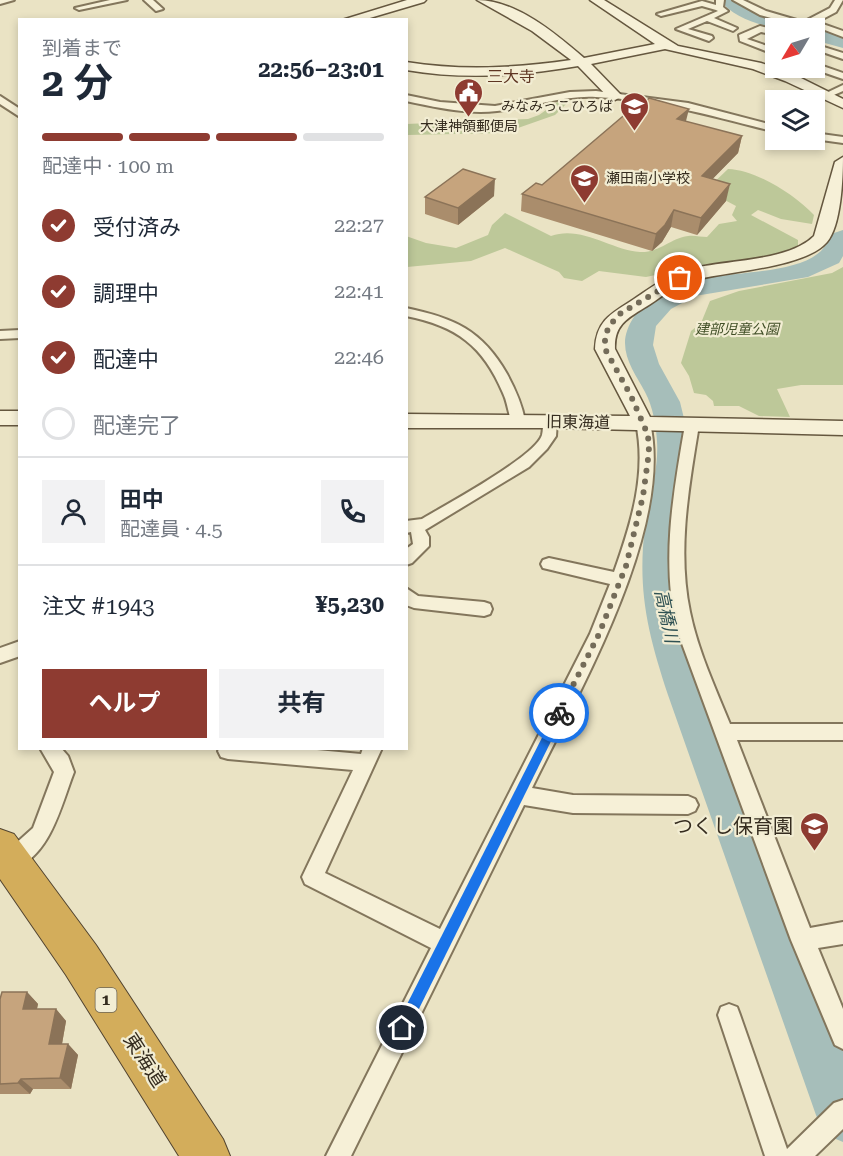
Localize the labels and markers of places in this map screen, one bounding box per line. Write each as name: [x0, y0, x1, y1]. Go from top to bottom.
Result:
public building icon: 大津神領郵便局: [453, 76, 485, 118]
school or university icon: みなみっこひろば: [618, 90, 650, 132]
place label: みなみっこひろば: [501, 98, 613, 114]
place label: 大津神領郵便局: [420, 118, 518, 134]
school or university icon: 瀬田南小学校: [569, 162, 601, 204]
place label: 瀬田南小学校: [606, 170, 690, 186]
pin: [654, 252, 705, 303]
school or university icon: つくし保育園: [798, 810, 830, 852]
place label: つくし保育園: [673, 814, 793, 838]
pin: [376, 1002, 427, 1053]

